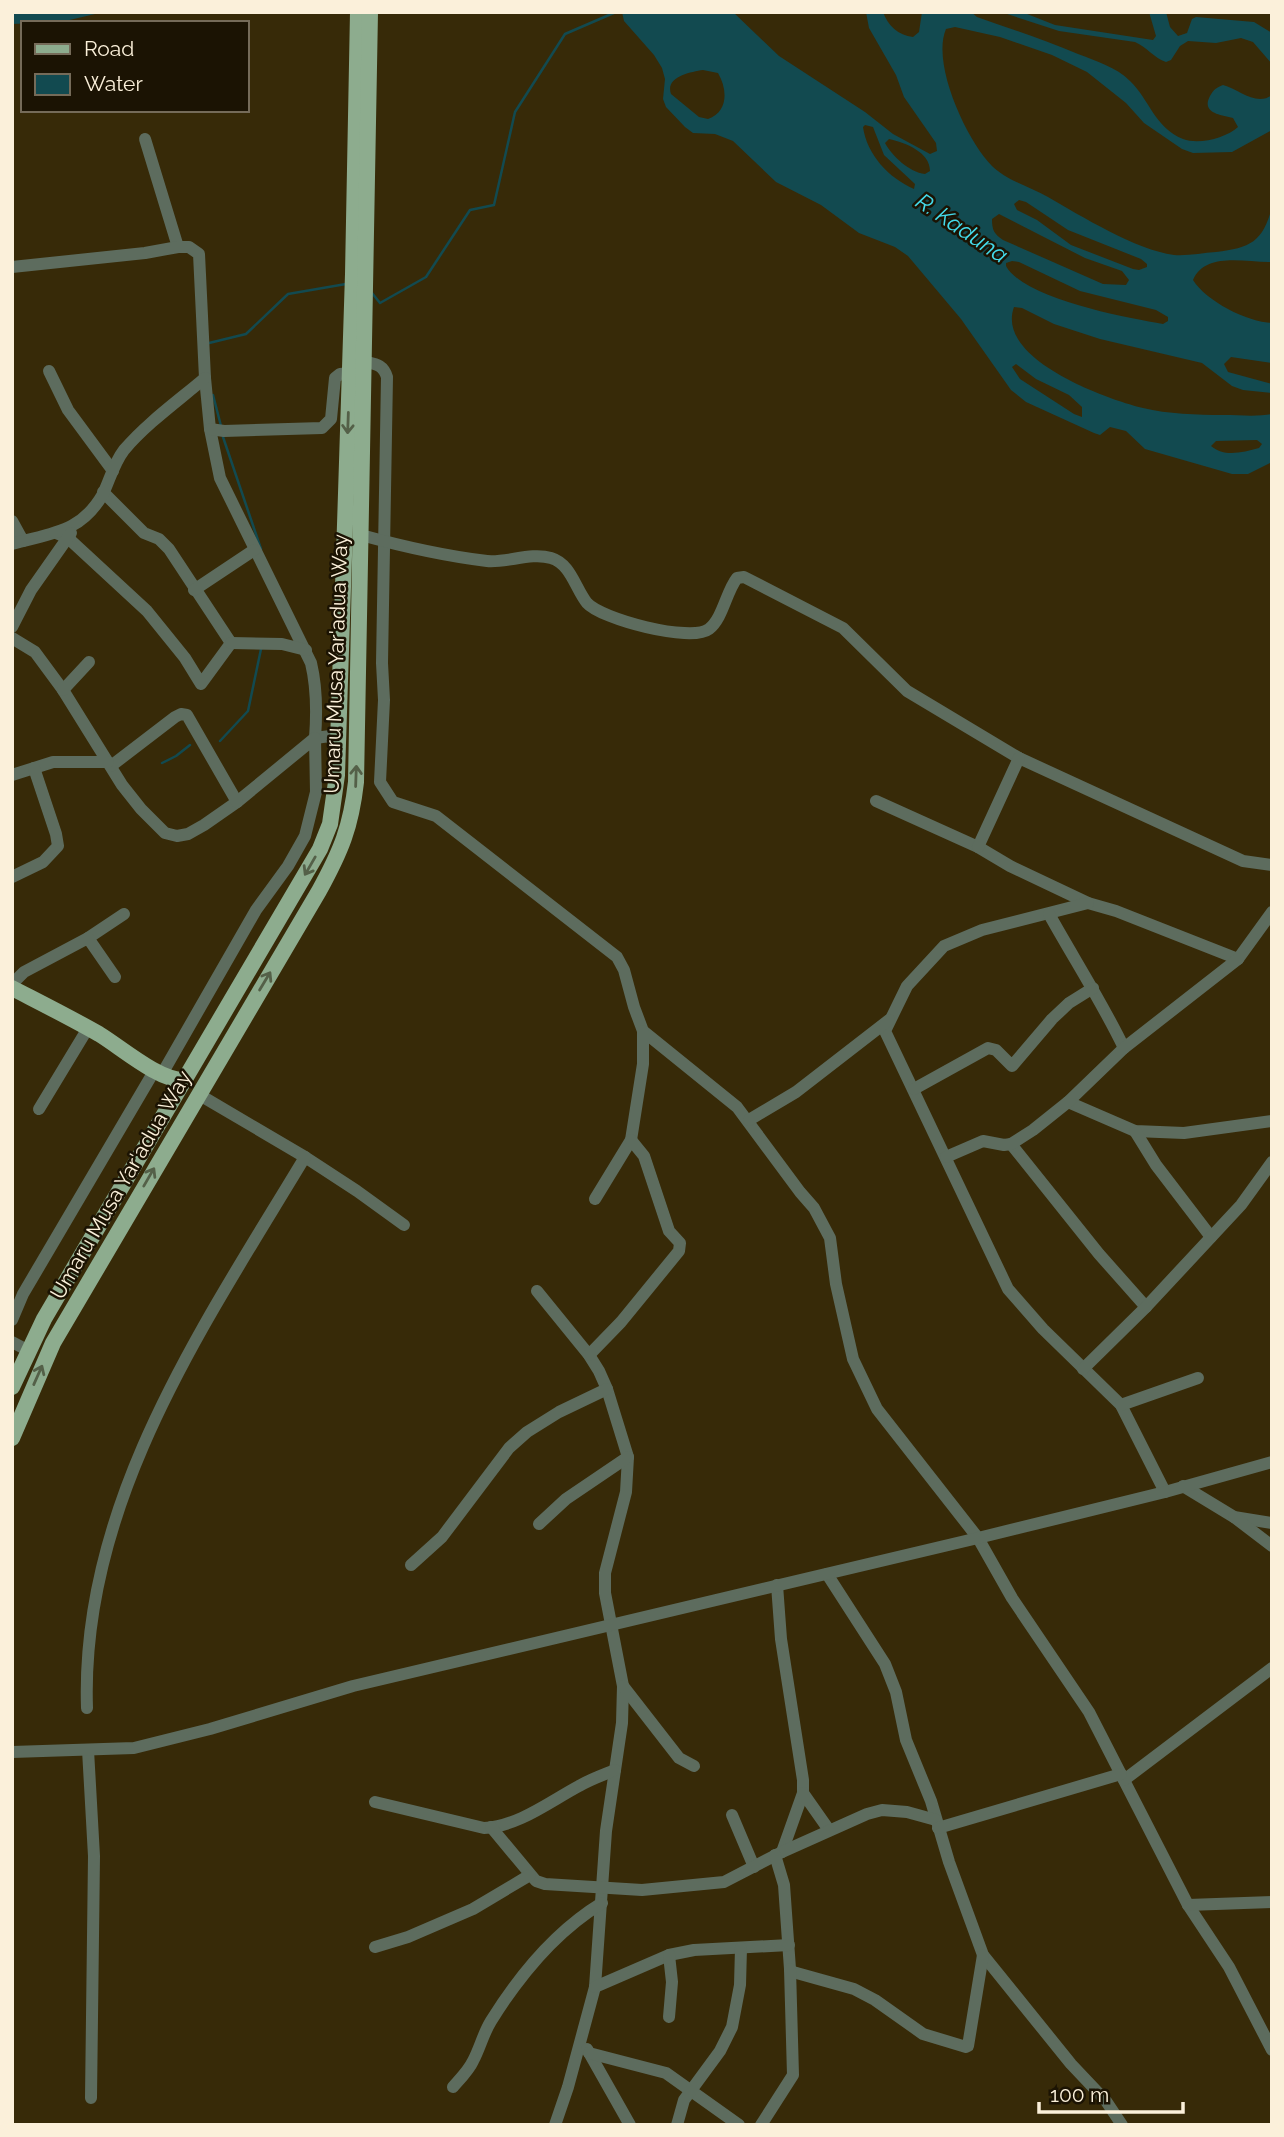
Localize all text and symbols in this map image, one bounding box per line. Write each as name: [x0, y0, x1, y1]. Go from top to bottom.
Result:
legend: [21, 21, 248, 112]
text: Road: [84, 36, 134, 61]
text: Water: [84, 71, 143, 96]
water label: R. Kaduna: [911, 187, 1014, 268]
one-way arrow: [342, 411, 355, 434]
street label: Umaru Musa Yar'adua Way: [318, 534, 353, 794]
one-way arrow: [349, 764, 362, 787]
one-way arrow: [303, 855, 317, 875]
one-way arrow: [259, 971, 273, 991]
street label: Umaru Musa Yar'adua Way: [45, 1066, 196, 1304]
one-way arrow: [143, 1167, 157, 1187]
one-way arrow: [32, 1365, 45, 1386]
scale bar: [1039, 2070, 1182, 2114]
text: 100 m: [1050, 2082, 1109, 2107]

